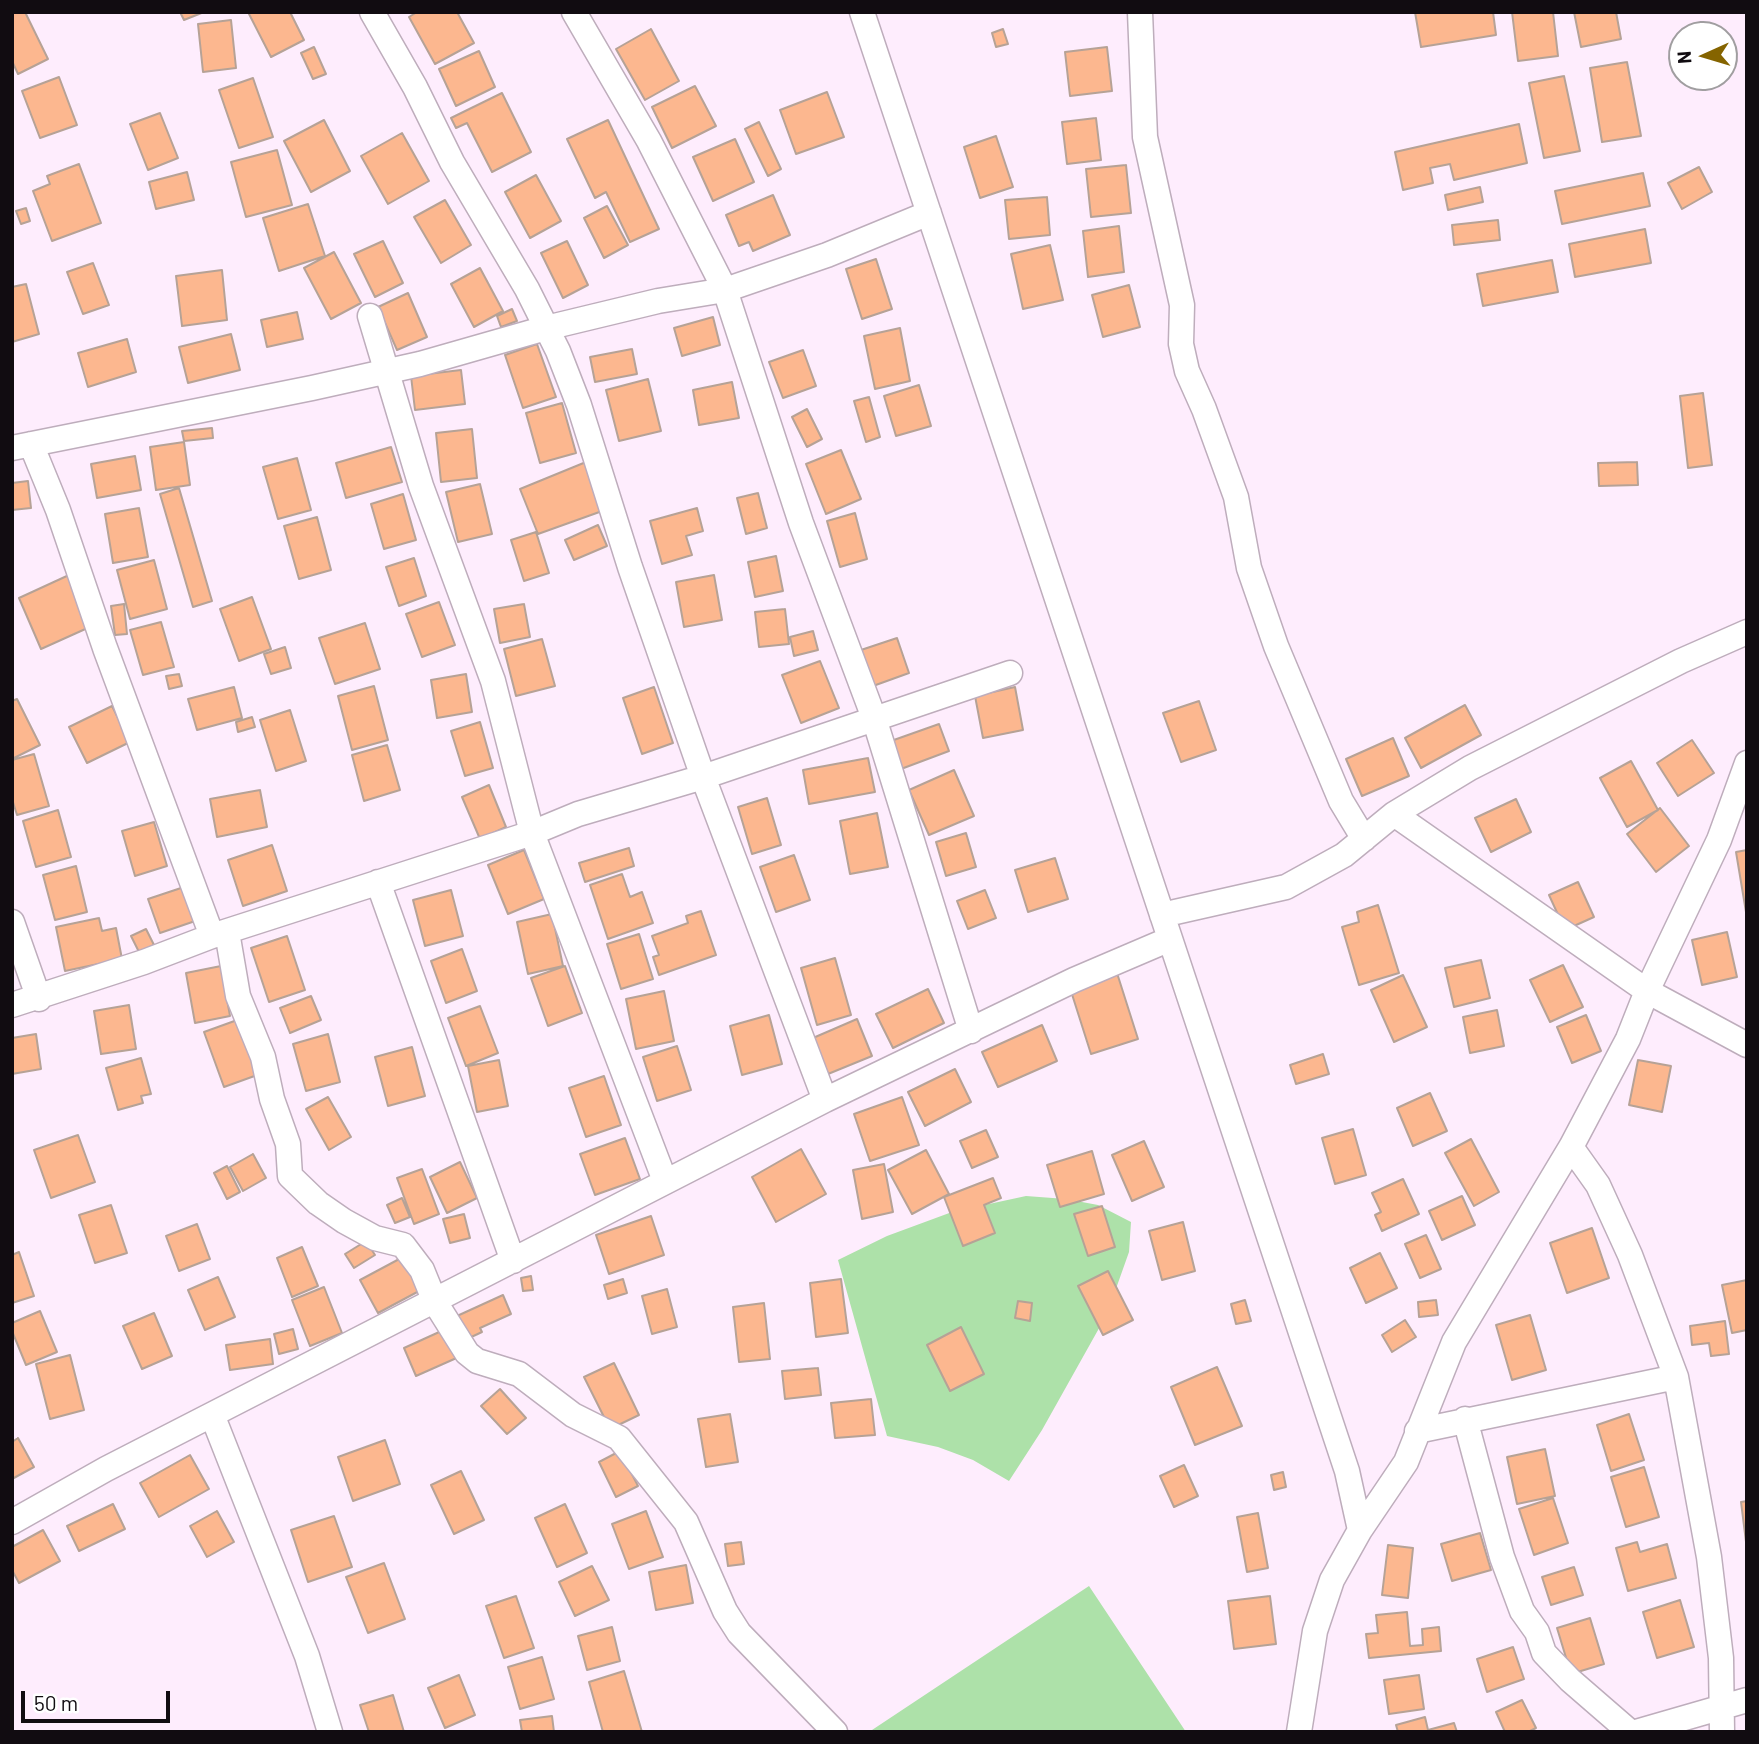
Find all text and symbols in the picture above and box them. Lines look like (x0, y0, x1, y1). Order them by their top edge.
north arrow (1668, 21, 1738, 91)
text: N (1672, 50, 1695, 64)
scale bar (24, 1678, 173, 1722)
text: 50 m (34, 1690, 78, 1715)

